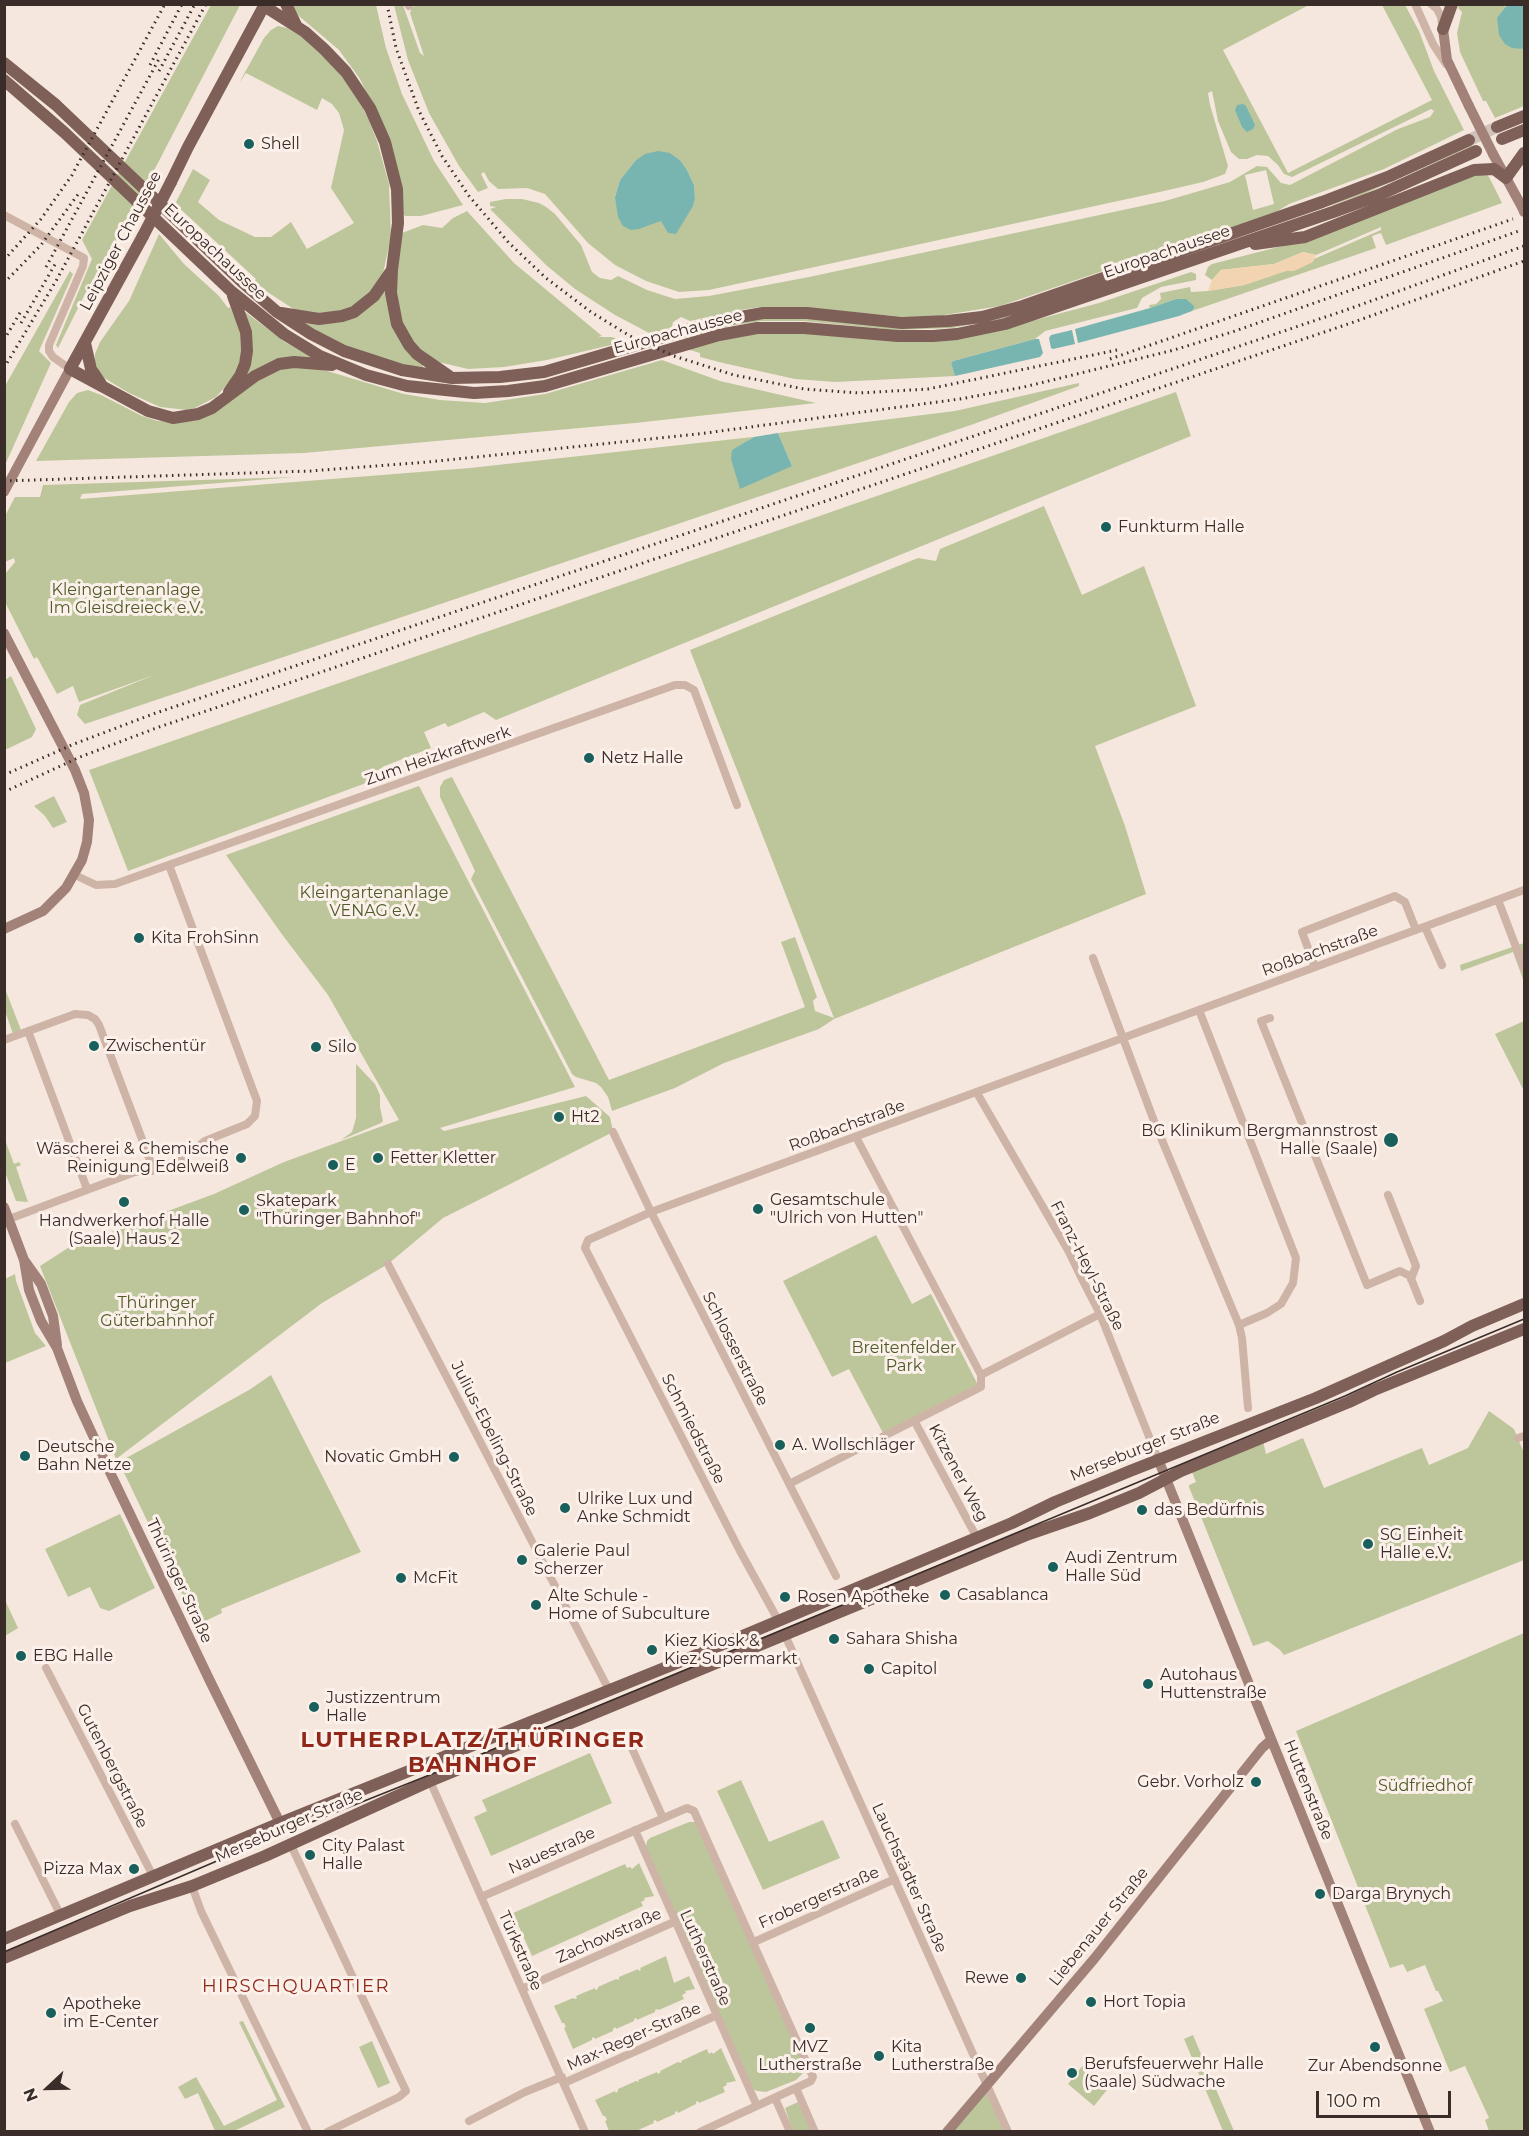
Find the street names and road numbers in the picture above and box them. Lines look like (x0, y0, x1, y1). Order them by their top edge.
street label: Leipziger Chaussee (76, 168, 166, 314)
street label: Europachaussee (160, 200, 270, 304)
street label: Europachaussee (1101, 221, 1233, 283)
street label: Europachaussee (611, 306, 745, 358)
street label: Zum Heizkraftwerk (362, 722, 514, 790)
street label: Roßbachstraße (1259, 921, 1381, 981)
street label: Roßbachstraße (786, 1096, 908, 1156)
street label: Franz-Heyl-Straße (1046, 1198, 1128, 1334)
street label: Schlosserstraße (698, 1289, 772, 1409)
street label: Julius-Ebeling-Straße (447, 1358, 541, 1520)
street label: Schmiedstraße (657, 1371, 729, 1487)
street label: Merseburger Straße (1067, 1408, 1223, 1486)
street label: Kitzener Weg (924, 1421, 992, 1525)
street label: Thüringer Straße (142, 1516, 216, 1646)
street label: Gutenbergstraße (72, 1700, 152, 1832)
street label: Huttenstraße (1279, 1737, 1337, 1843)
street label: Merseburger Straße (212, 1785, 366, 1867)
street label: Lauchstädter Straße (867, 1800, 951, 1956)
street label: Nauestraße (506, 1823, 598, 1879)
street label: Frobergerstraße (756, 1863, 882, 1933)
street label: Liebenauer Straße (1045, 1864, 1153, 1990)
street label: Zachowstraße (553, 1904, 665, 1968)
street label: Lutherstraße (675, 1907, 735, 2009)
street label: Türkstraße (494, 1908, 546, 1994)
street label: Max-Reger-Straße (564, 1999, 704, 2075)

